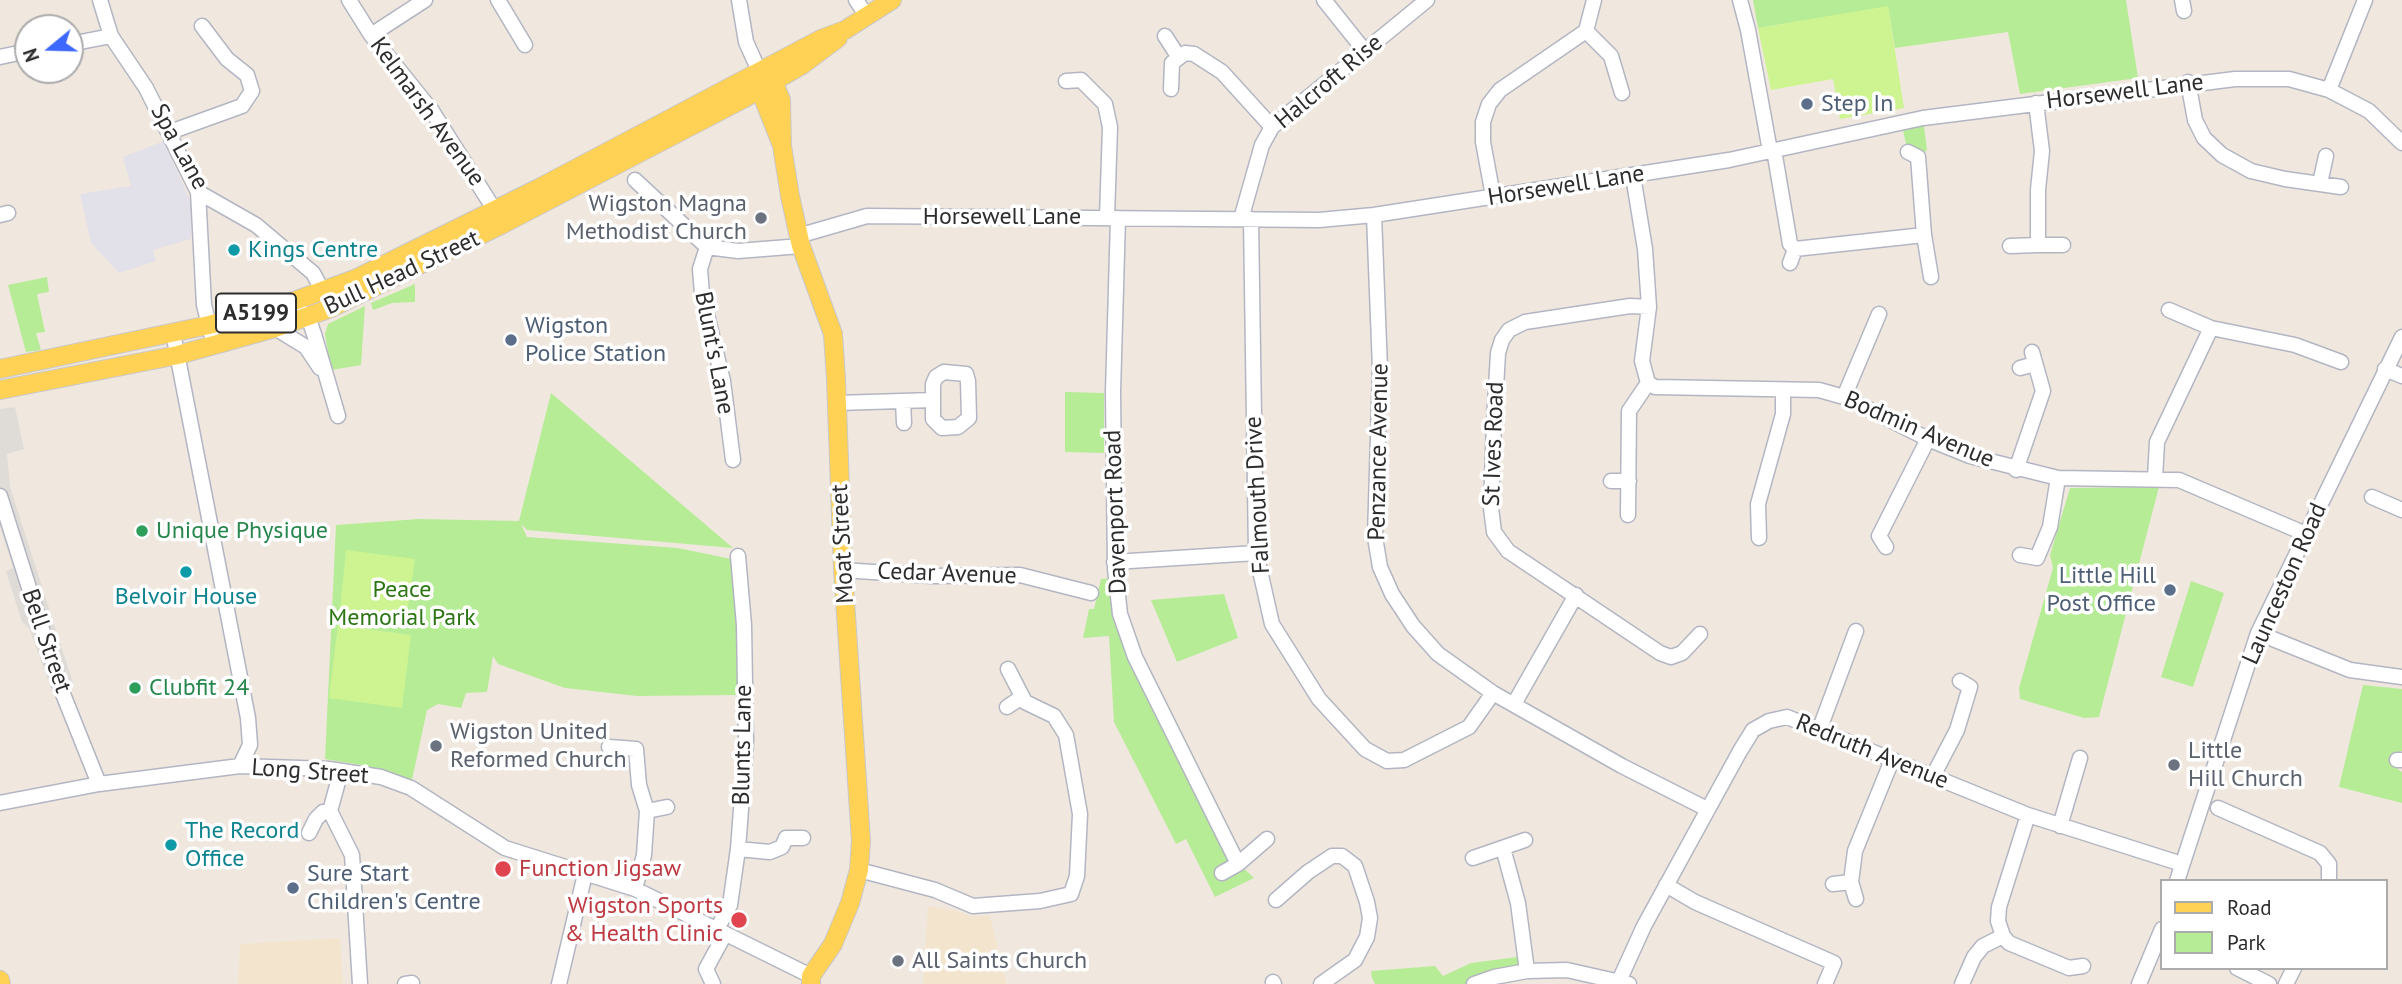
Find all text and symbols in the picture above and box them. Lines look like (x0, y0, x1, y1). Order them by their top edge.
north arrow (14, 14, 84, 84)
street label: Halcroft Rise (1269, 29, 1389, 135)
street label: Kelmarsh Avenue (363, 32, 491, 192)
text: N (18, 45, 44, 65)
street label: Horsewell Lane (2045, 68, 2205, 116)
place label: Step In (1821, 90, 1893, 118)
marker: Step In (1799, 96, 1815, 112)
street label: Spa Lane (144, 99, 214, 195)
street label: Horsewell Lane (1486, 159, 1646, 213)
place label: Wigston Magna Methodist Church (566, 190, 747, 246)
street label: Horsewell Lane (923, 203, 1081, 231)
marker: Wigston Magna Methodist Church (753, 210, 769, 226)
street label: Bull Head Street (320, 224, 484, 322)
place label: Kings Centre (248, 236, 378, 264)
marker: Kings Centre (226, 242, 242, 258)
street label: Blunt's Lane (688, 289, 740, 417)
road number: A5199 (216, 294, 296, 332)
place label: Wigston Police Station (525, 312, 666, 368)
marker: Wigston Police Station (503, 332, 519, 348)
street label: Penzance Avenue (1363, 363, 1395, 541)
street label: St Ives Road (1477, 381, 1511, 507)
street label: Bodmin Avenue (1840, 385, 1998, 475)
street label: Falmouth Drive (1239, 415, 1277, 575)
street label: Davenport Road (1099, 429, 1133, 595)
street label: Moat Street (825, 484, 861, 604)
street label: Launceston Road (2237, 499, 2333, 669)
place label: Unique Physique (156, 517, 328, 545)
marker: Unique Physique (134, 523, 150, 539)
street label: Cedar Avenue (877, 557, 1017, 591)
place label: Little Hill Post Office (2046, 562, 2156, 618)
marker: Belvoir House (178, 564, 194, 580)
park label: Peace Memorial Park (328, 576, 476, 632)
marker: Little Hill Post Office (2162, 582, 2178, 598)
place label: Belvoir House (115, 583, 257, 611)
street label: Bell Street (15, 585, 77, 697)
place label: Clubfit 24 (149, 674, 249, 702)
marker: Clubfit 24 (127, 680, 143, 696)
street label: Blunts Lane (728, 684, 758, 806)
street label: Redruth Avenue (1792, 708, 1952, 796)
place label: Wigston United Reformed Church (450, 718, 627, 774)
place label: Little Hill Church (2188, 737, 2303, 793)
marker: Wigston United Reformed Church (428, 738, 444, 754)
street label: Long Street (250, 754, 370, 790)
marker: Little Hill Church (2166, 757, 2182, 773)
place label: The Record Office (185, 817, 299, 873)
marker: The Record Office (163, 837, 179, 853)
place label: Function Jigsaw (519, 855, 681, 883)
marker: Function Jigsaw (493, 859, 513, 879)
place label: Sure Start Children's Centre (307, 860, 481, 916)
legend (2160, 879, 2388, 970)
marker: Sure Start Children's Centre (285, 880, 301, 896)
place label: Wigston Sports & Health Clinic (565, 892, 723, 948)
text: Road (2227, 894, 2271, 921)
marker: Wigston Sports & Health Clinic (729, 910, 749, 930)
text: Park (2227, 929, 2266, 956)
place label: All Saints Church (912, 947, 1087, 975)
marker: All Saints Church (890, 953, 906, 969)

